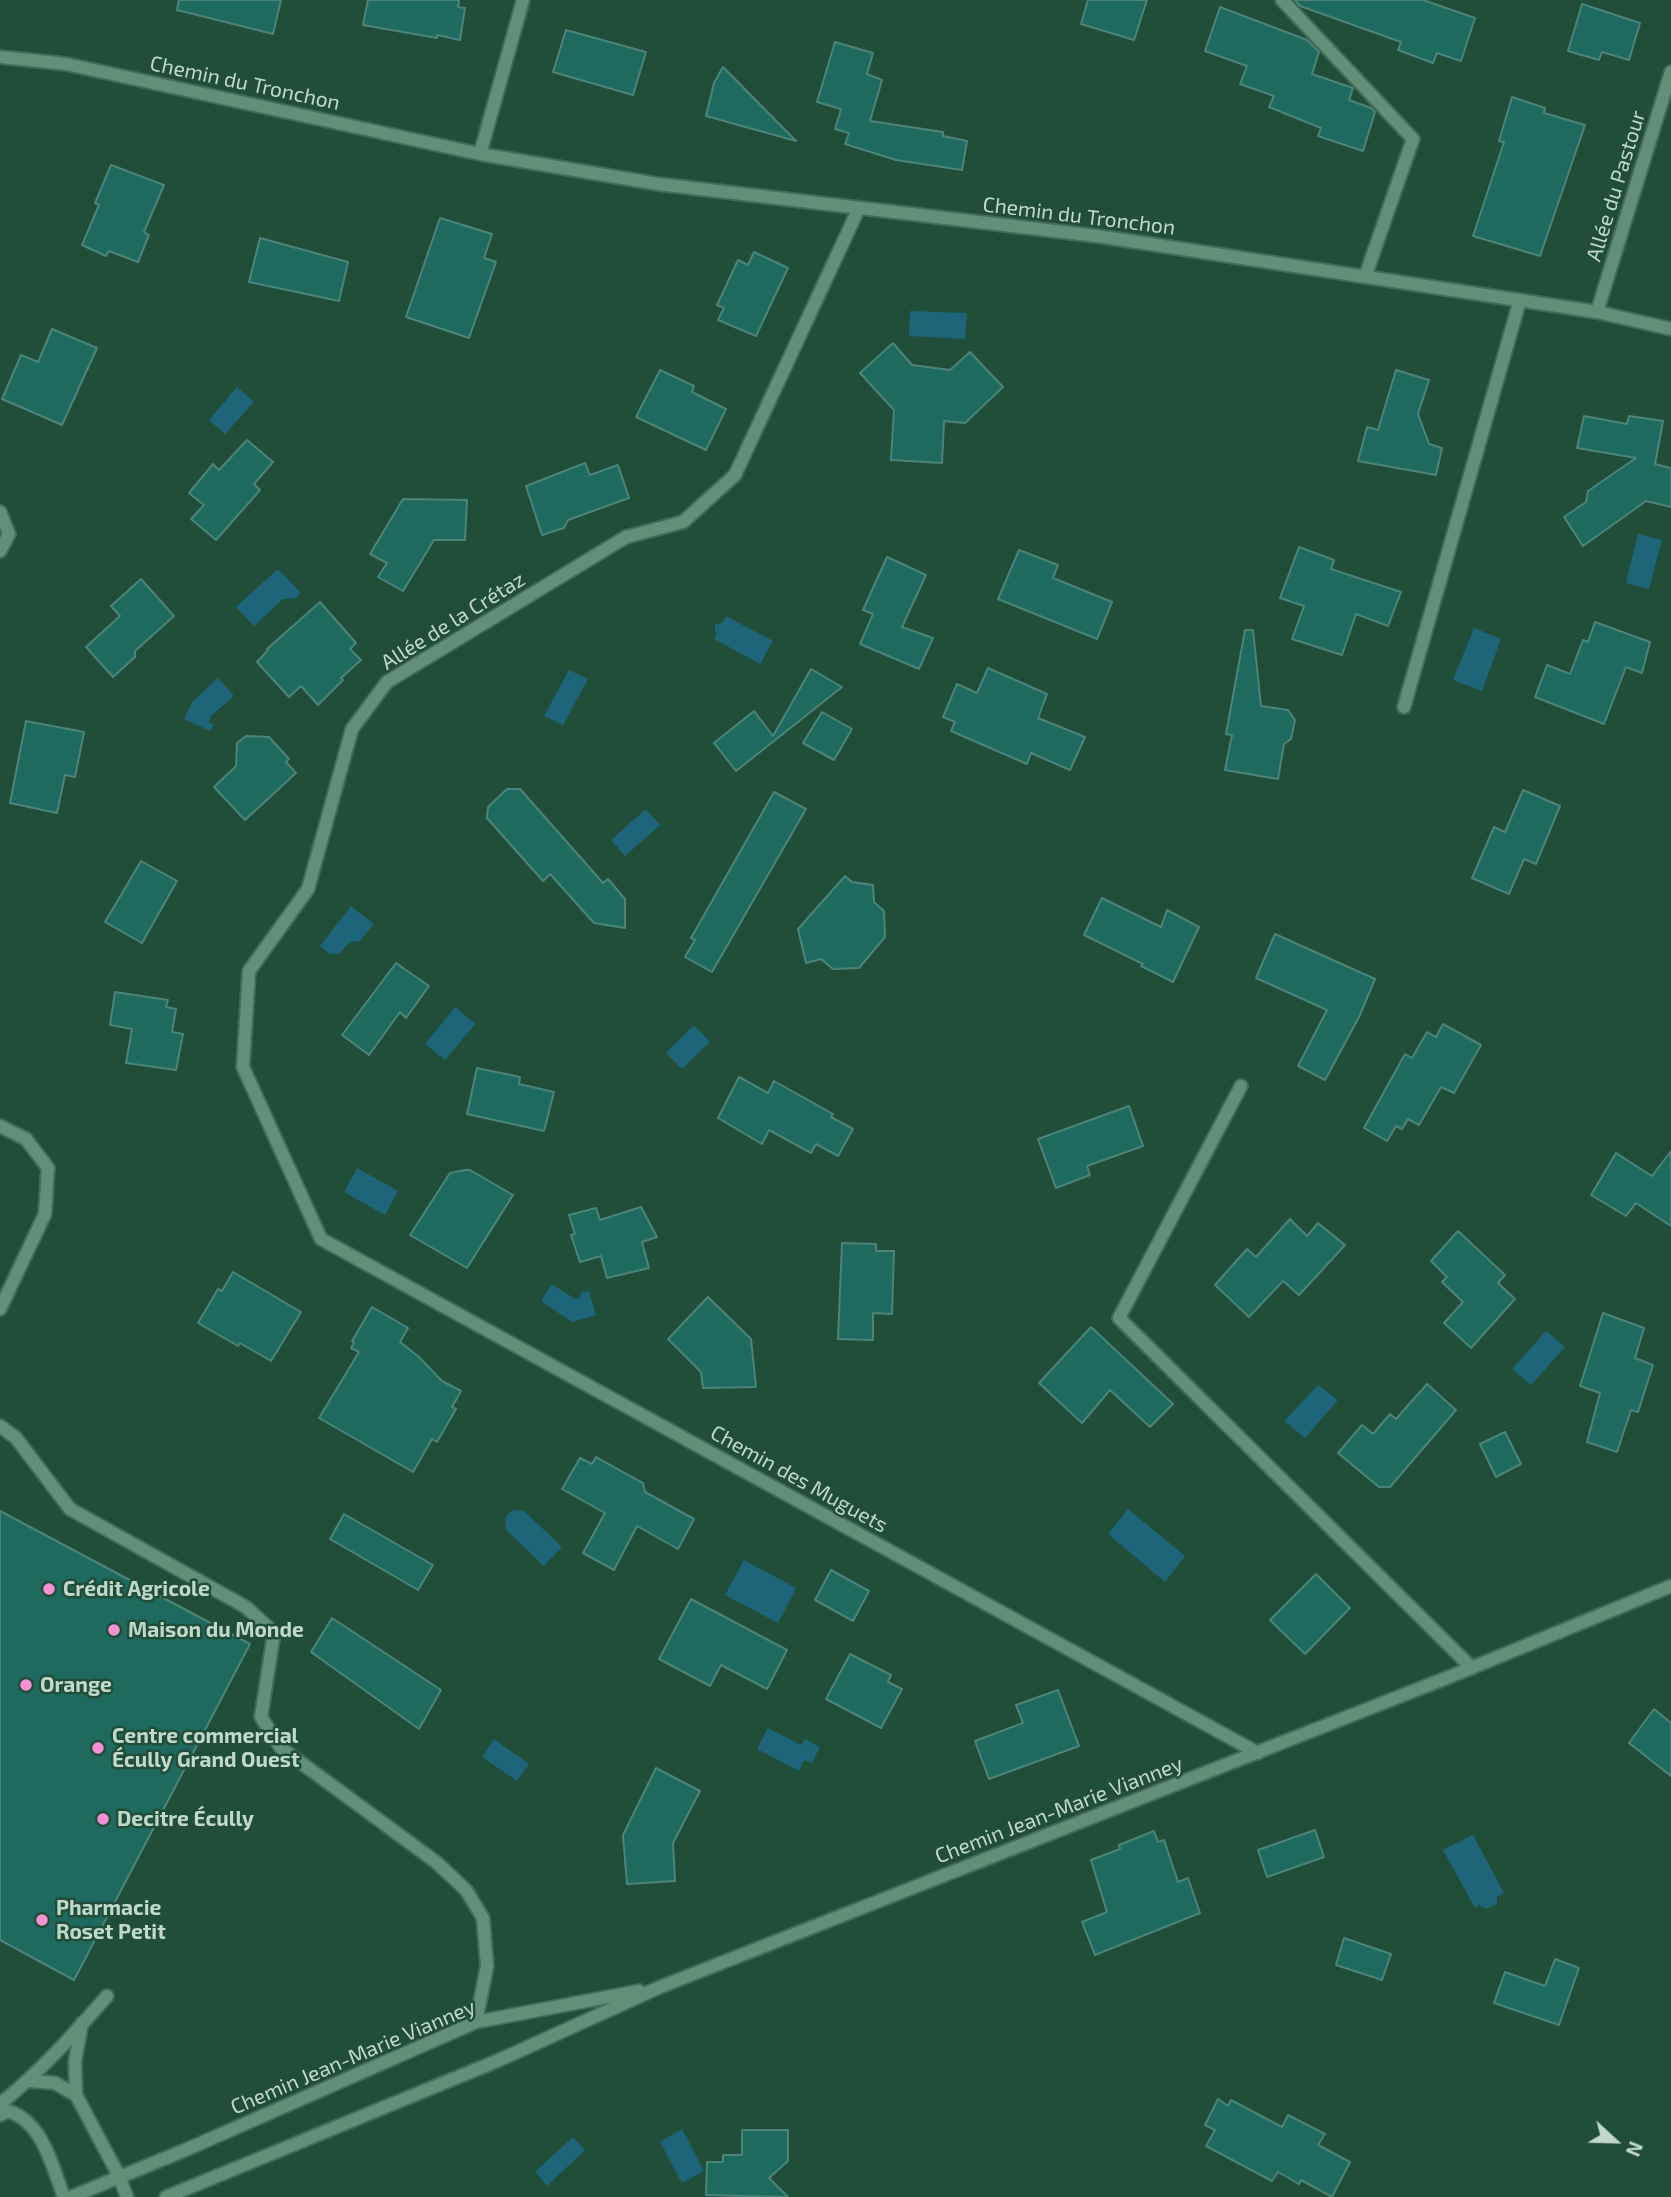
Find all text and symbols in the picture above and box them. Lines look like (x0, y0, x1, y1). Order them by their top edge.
street label: Chemin du Tronchon (148, 51, 342, 115)
street label: Allée du Pastour (1581, 108, 1651, 264)
street label: Chemin du Tronchon (981, 192, 1177, 240)
street label: Allée de la Crétaz (376, 567, 530, 675)
street label: Chemin des Muguets (706, 1420, 892, 1538)
place label: Crédit Agricole (63, 1576, 210, 1602)
marker: Crédit Agricole (41, 1581, 57, 1597)
place label: Maison du Monde (128, 1617, 304, 1643)
marker: Maison du Monde (106, 1622, 122, 1638)
place label: Orange (40, 1672, 112, 1698)
marker: Orange (18, 1677, 34, 1693)
place label: Centre commercial Écully Grand Ouest (112, 1723, 300, 1773)
marker: Centre commercial Écully Grand Ouest (90, 1740, 106, 1756)
street label: Chemin Jean-Marie Vianney (932, 1751, 1186, 1869)
place label: Decitre Écully (117, 1806, 254, 1832)
marker: Decitre Écully (95, 1811, 111, 1827)
place label: Pharmacie Roset Petit (56, 1895, 166, 1945)
marker: Pharmacie Roset Petit (34, 1912, 50, 1928)
street label: Chemin Jean-Marie Vianney (227, 1994, 479, 2120)
north arrow (1580, 2106, 1650, 2176)
text: N (1622, 2138, 1648, 2160)

